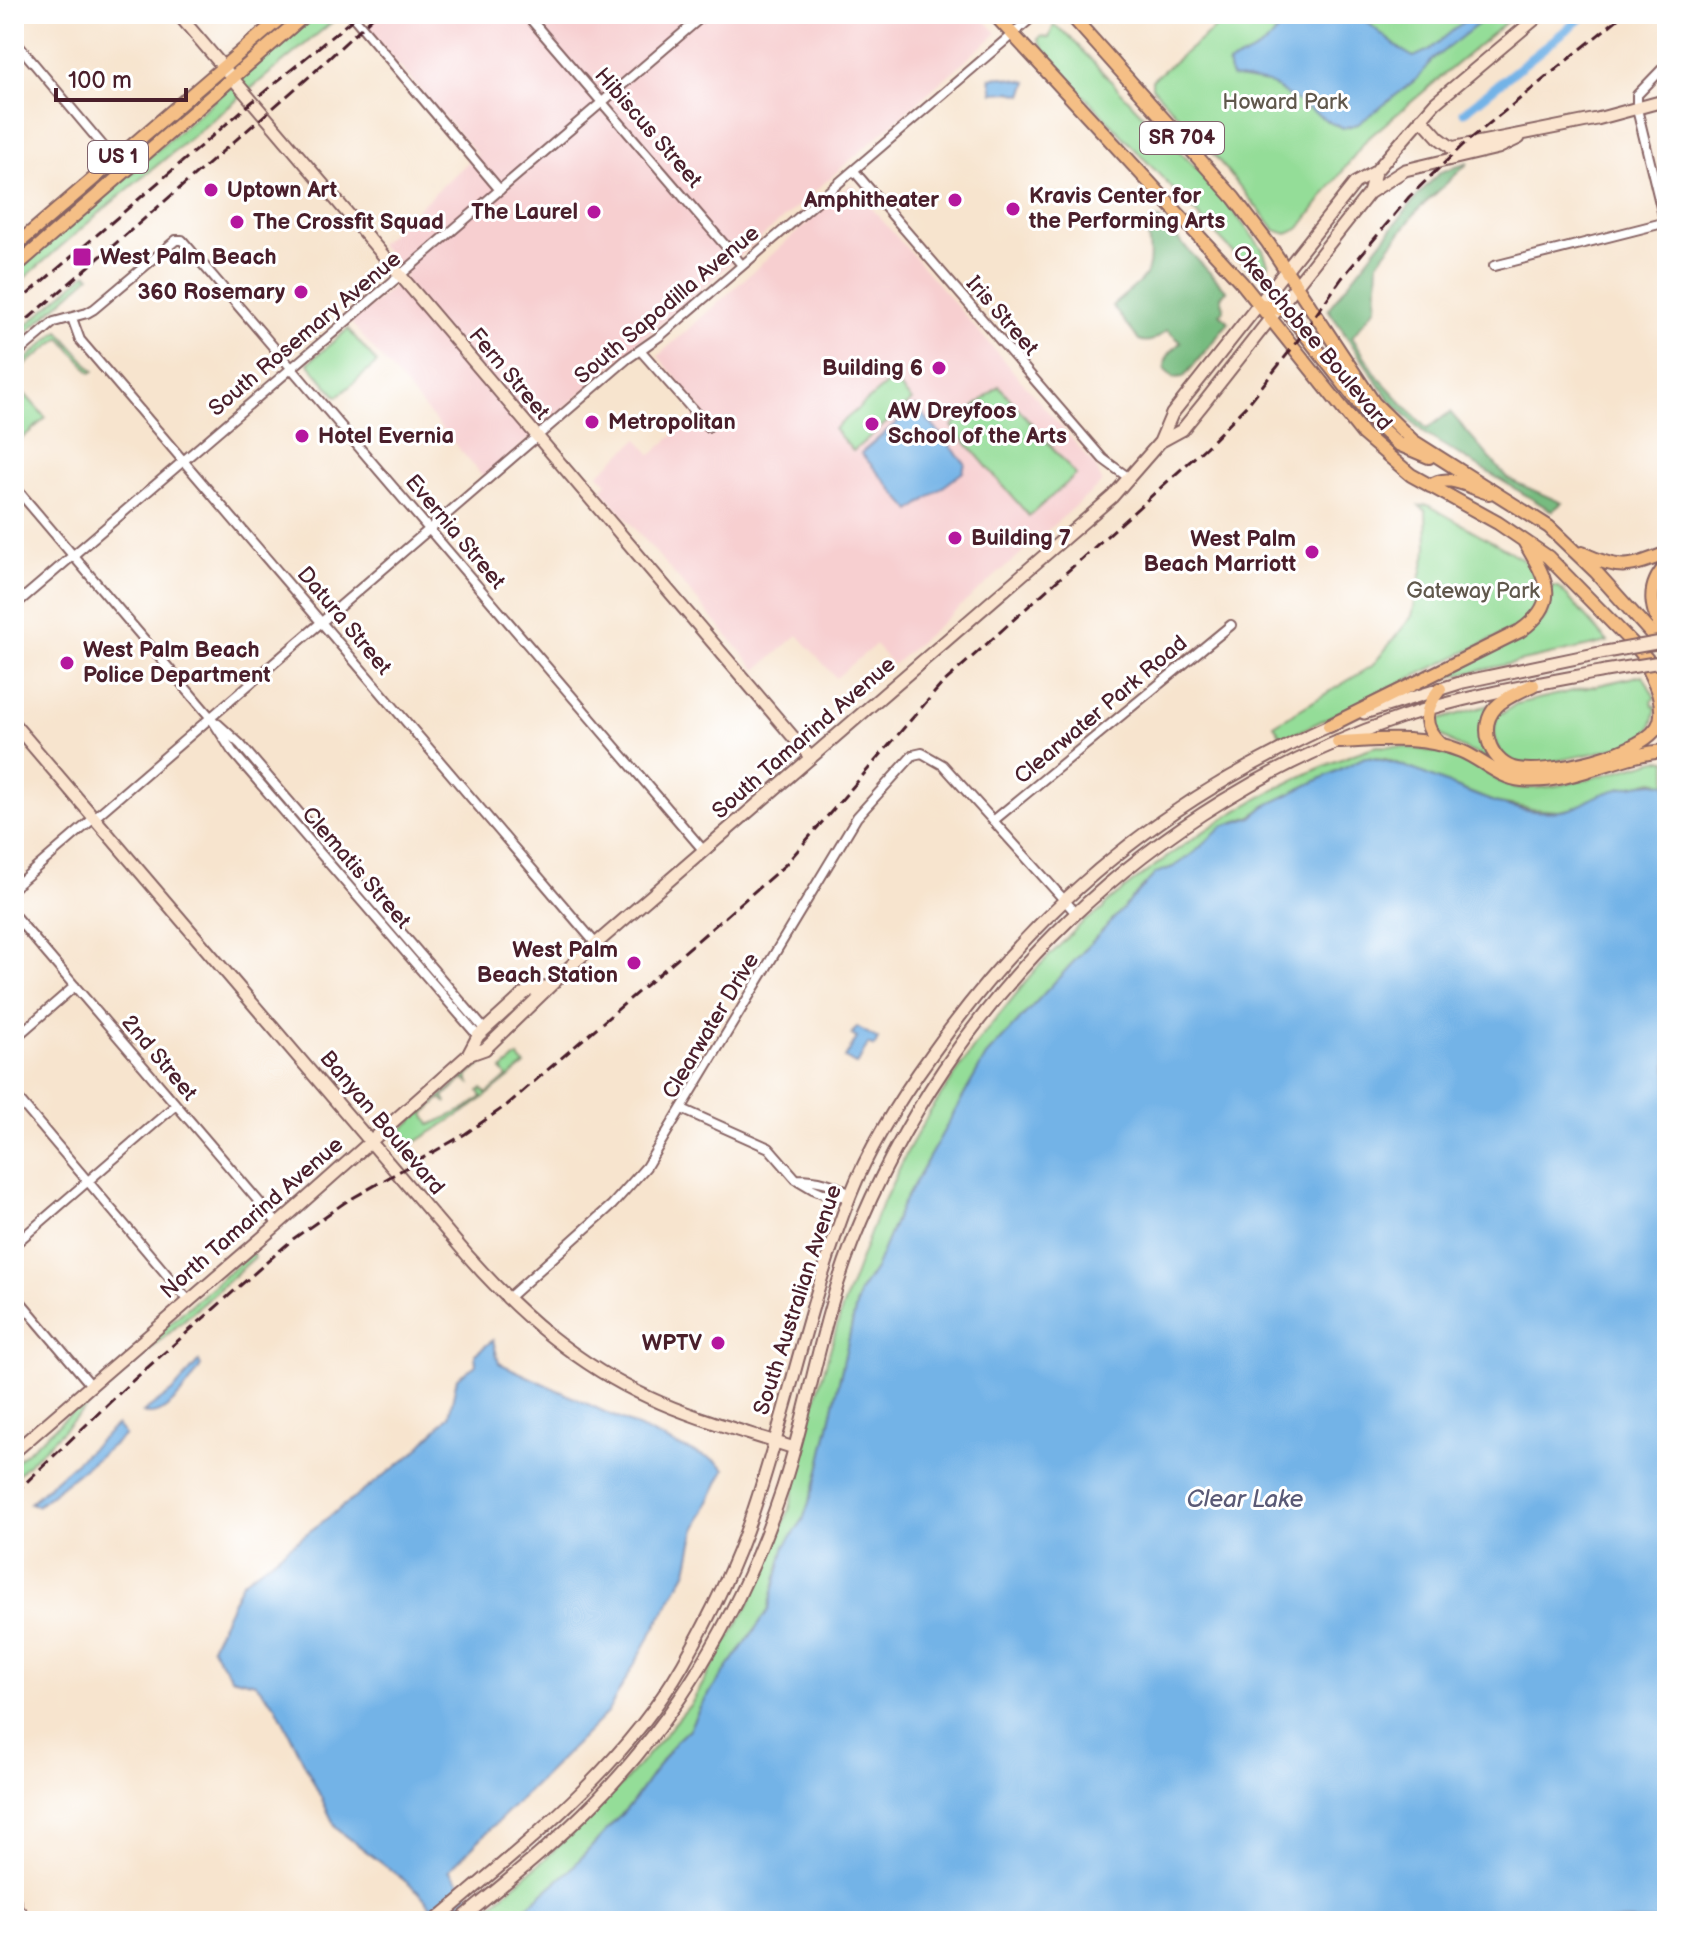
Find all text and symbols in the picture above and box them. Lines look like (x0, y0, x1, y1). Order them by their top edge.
scale bar (56, 52, 186, 102)
street label: Hibiscus Street (588, 62, 708, 194)
text: 100 m (68, 66, 132, 95)
park label: Howard Park (1222, 89, 1348, 116)
road number: SR 704 (1140, 122, 1224, 154)
road number: US 1 (88, 141, 148, 173)
place label: Uptown Art (227, 177, 338, 204)
marker: Uptown Art (202, 181, 220, 199)
place label: Kravis Center for the Performing Arts (1028, 183, 1225, 235)
place label: Amphitheater (803, 187, 939, 214)
marker: Amphitheater (946, 191, 964, 209)
place label: The Laurel (471, 199, 578, 226)
marker: Kravis Center for the Performing Arts (1004, 200, 1022, 218)
marker: The Laurel (585, 203, 603, 221)
place label: The Crossfit Squad (253, 209, 444, 236)
marker: The Crossfit Squad (228, 213, 246, 231)
street label: South Sapodilla Avenue (569, 220, 765, 390)
street label: Okeechobee Boulevard (1226, 240, 1398, 436)
place label: West Palm Beach (100, 244, 276, 271)
marker: West Palm Beach (71, 246, 93, 268)
street label: South Rosemary Avenue (203, 246, 407, 422)
street label: Iris Street (960, 271, 1044, 362)
place label: 360 Rosemary (137, 279, 285, 306)
marker: 360 Rosemary (292, 283, 310, 301)
street label: Fern Street (463, 323, 555, 426)
place label: Building 6 (822, 355, 923, 382)
marker: Building 6 (930, 359, 948, 377)
place label: AW Dreyfoos School of the Arts (887, 398, 1067, 450)
place label: Metropolitan (608, 409, 736, 436)
marker: Metropolitan (583, 413, 601, 431)
marker: AW Dreyfoos School of the Arts (863, 415, 881, 433)
place label: Hotel Evernia (318, 423, 454, 450)
marker: Hotel Evernia (293, 427, 311, 445)
street label: Evernia Street (399, 469, 511, 595)
place label: Building 7 (971, 525, 1071, 552)
place label: West Palm Beach Marriott (1143, 526, 1297, 578)
marker: Building 7 (946, 529, 964, 547)
marker: West Palm Beach Marriott (1303, 543, 1321, 561)
street label: Datura Street (291, 561, 397, 681)
park label: Gateway Park (1406, 578, 1540, 605)
street label: Clearwater Park Road (1009, 630, 1193, 790)
place label: West Palm Beach Police Department (83, 637, 271, 689)
street label: South Tamarind Avenue (707, 651, 901, 825)
marker: West Palm Beach Police Department (58, 654, 76, 672)
street label: Clematis Street (296, 801, 416, 935)
place label: West Palm Beach Station (477, 937, 618, 989)
street label: Clearwater Drive (657, 948, 765, 1104)
marker: West Palm Beach Station (625, 954, 643, 972)
street label: 2nd Street (115, 1010, 203, 1107)
street label: Banyan Boulevard (314, 1045, 450, 1201)
street label: North Tamarind Avenue (155, 1131, 349, 1305)
street label: South Australian Avenue (748, 1181, 848, 1419)
place label: WPTV (642, 1330, 702, 1357)
marker: WPTV (709, 1334, 727, 1352)
water label: Clear Lake (1187, 1485, 1303, 1514)

